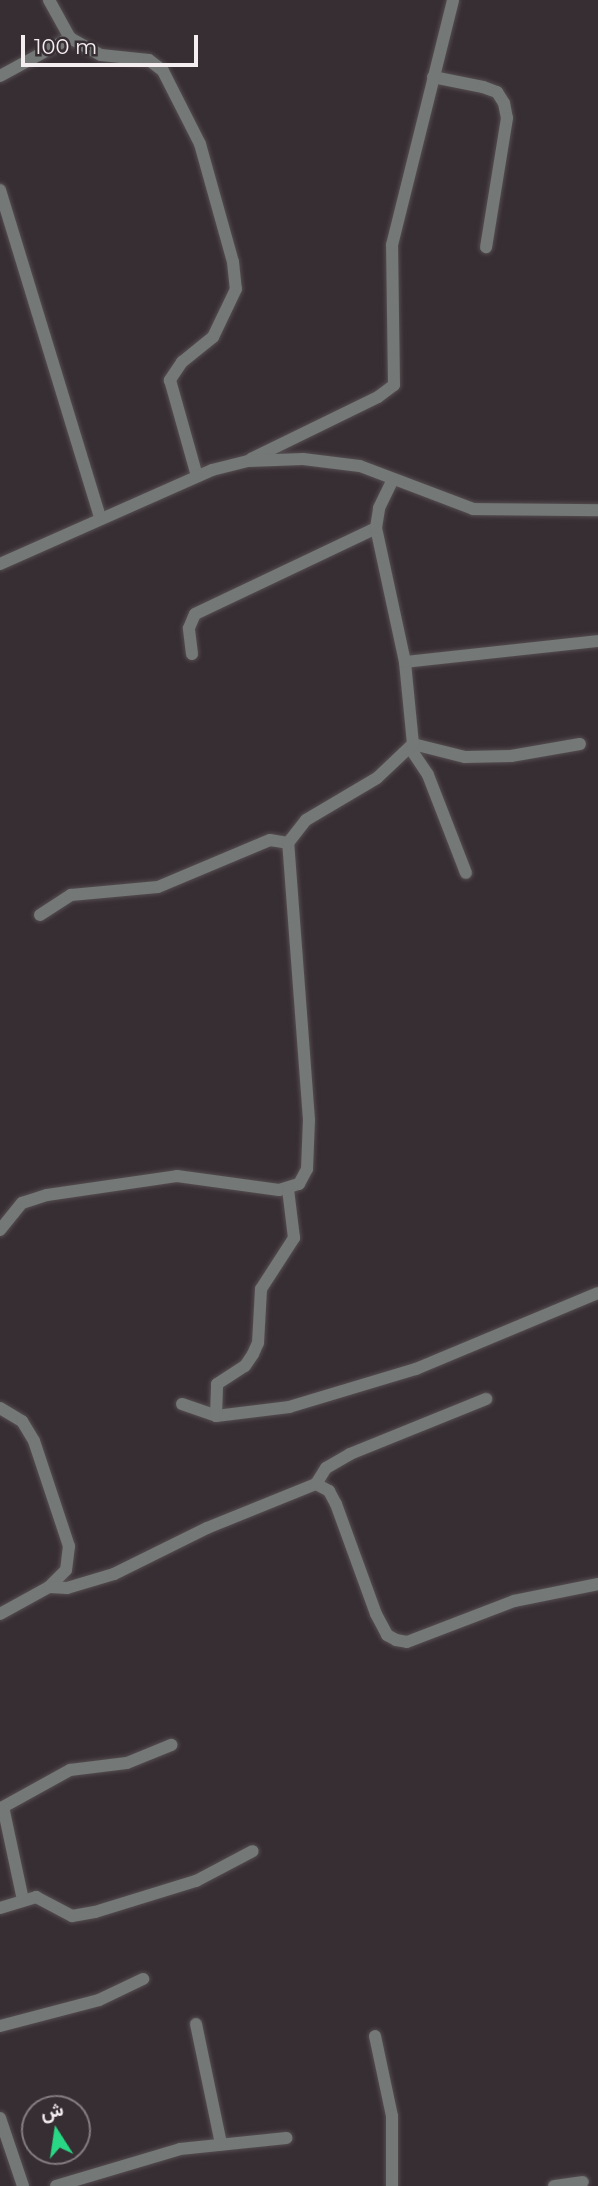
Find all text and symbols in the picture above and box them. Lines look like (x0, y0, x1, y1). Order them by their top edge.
scale bar (24, 21, 201, 65)
text: 100 m (34, 34, 97, 59)
north arrow (21, 2095, 91, 2165)
text: ش (38, 2097, 66, 2125)

